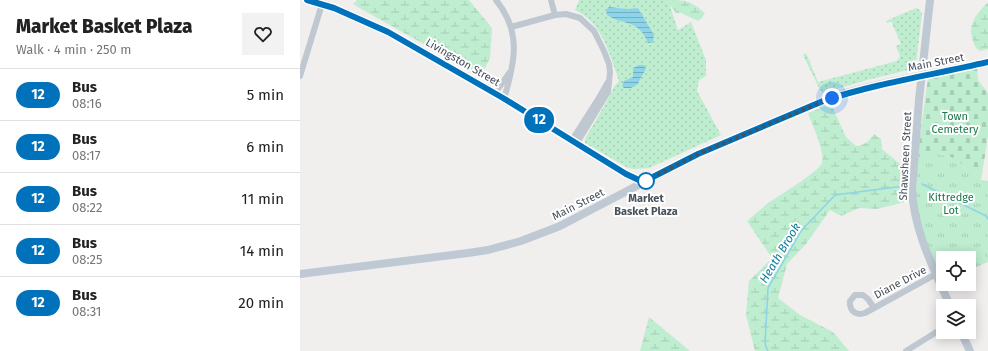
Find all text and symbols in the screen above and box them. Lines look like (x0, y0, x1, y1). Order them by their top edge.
button: heart (242, 13, 284, 55)
text: Market Basket Plaza (16, 15, 192, 38)
street label: Livingston Street (423, 36, 502, 89)
text: Walk · 4 min · 250 m (16, 42, 131, 57)
street label: Main Street (907, 51, 965, 74)
text: Bus (72, 78, 97, 96)
text: 12 (31, 86, 45, 103)
text: 5 min (247, 86, 284, 104)
your location (822, 88, 842, 108)
text: 08:16 (72, 96, 102, 111)
line badge: 12 (521, 107, 557, 133)
park label: Town Cemetery (932, 110, 979, 136)
text: 12 (532, 111, 546, 128)
street label: Shawsheen Street (897, 111, 914, 201)
text: Bus (72, 130, 97, 148)
text: 12 (31, 138, 45, 155)
text: 6 min (246, 138, 284, 156)
text: 08:17 (72, 148, 100, 163)
marker: Market Basket Plaza (637, 172, 655, 190)
text: Bus (72, 182, 97, 200)
street label: Main Street (550, 186, 607, 223)
text: 12 (31, 190, 45, 207)
text: 11 min (241, 190, 284, 208)
park label: Kittredge Lot (928, 191, 974, 217)
place label: Market Basket Plaza (614, 192, 678, 218)
text: 08:22 (72, 200, 102, 215)
water label: Heath Brook (757, 220, 804, 285)
text: Bus (72, 234, 97, 252)
text: 12 (31, 242, 45, 259)
text: 14 min (240, 242, 284, 260)
map controls (936, 251, 976, 339)
button: locate (936, 251, 976, 291)
text: 08:25 (72, 252, 103, 267)
street label: Diane Drive (872, 263, 929, 302)
text: Bus (72, 286, 97, 304)
text: 12 (31, 294, 45, 311)
text: 20 min (238, 294, 284, 312)
button: layers (936, 299, 976, 339)
text: 08:31 (72, 304, 101, 319)

